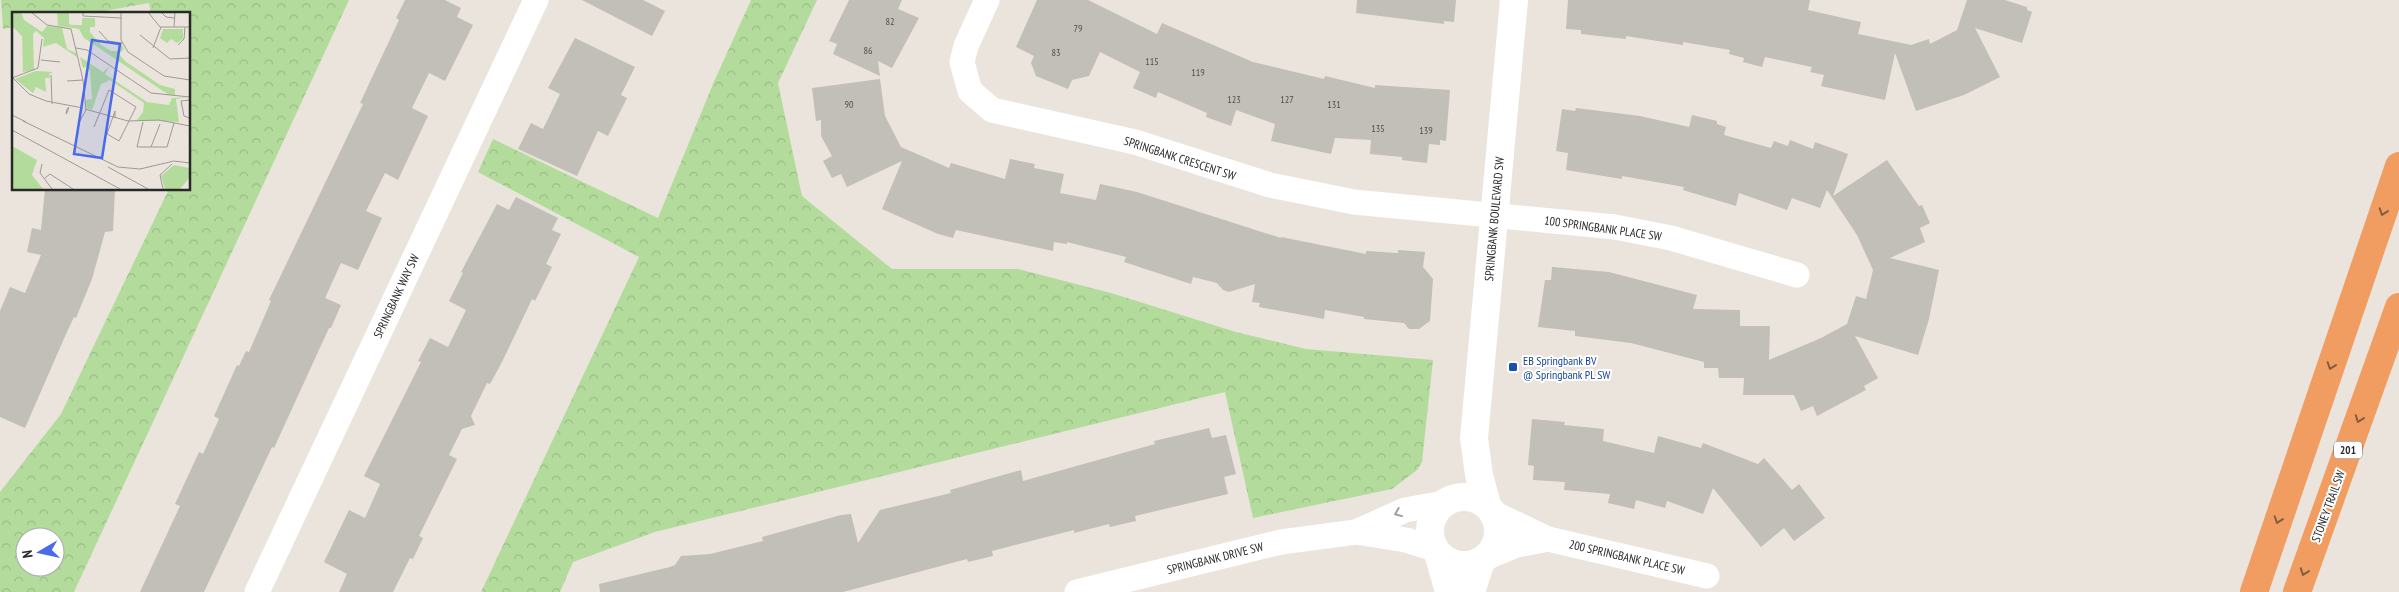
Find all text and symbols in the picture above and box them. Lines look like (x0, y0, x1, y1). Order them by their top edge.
inset map (12, 12, 190, 190)
house number: 82 (886, 15, 895, 28)
house number: 79 (1074, 22, 1083, 35)
house number: 86 (864, 44, 873, 57)
house number: 83 (1052, 46, 1061, 59)
house number: 115 (1145, 55, 1159, 68)
house number: 119 (1191, 66, 1205, 79)
house number: 123 (1227, 93, 1241, 106)
house number: 127 (1280, 93, 1294, 106)
house number: 90 (845, 98, 854, 111)
house number: 131 (1327, 98, 1341, 111)
house number: 135 (1371, 122, 1385, 135)
house number: 139 (1419, 124, 1433, 137)
street label: SPRINGBANK CRESCENT SW (1122, 133, 1238, 183)
street label: SPRINGBANK BOULEVARD SW (1481, 156, 1507, 282)
one-way arrow (2379, 208, 2389, 216)
street label: 100 SPRINGBANK PLACE SW (1543, 212, 1663, 244)
street label: SPRINGBANK WAY SW (370, 252, 422, 340)
place label: EB Springbank BV @ Springbank PL SW (1523, 353, 1610, 382)
marker: EB Springbank BV @ Springbank PL SW (1507, 361, 1519, 373)
one-way arrow (2327, 361, 2337, 370)
one-way arrow (2355, 414, 2365, 423)
road number: 201 (2334, 442, 2362, 458)
street label: STONEY TRAIL SW (2308, 468, 2348, 544)
one-way arrow (1395, 507, 1403, 517)
one-way arrow (2274, 515, 2284, 524)
north arrow (15, 527, 65, 577)
street label: 200 SPRINGBANK PLACE SW (1568, 536, 1686, 578)
street label: SPRINGBANK DRIVE SW (1165, 539, 1265, 577)
text: N (18, 549, 37, 559)
one-way arrow (2300, 567, 2310, 576)

